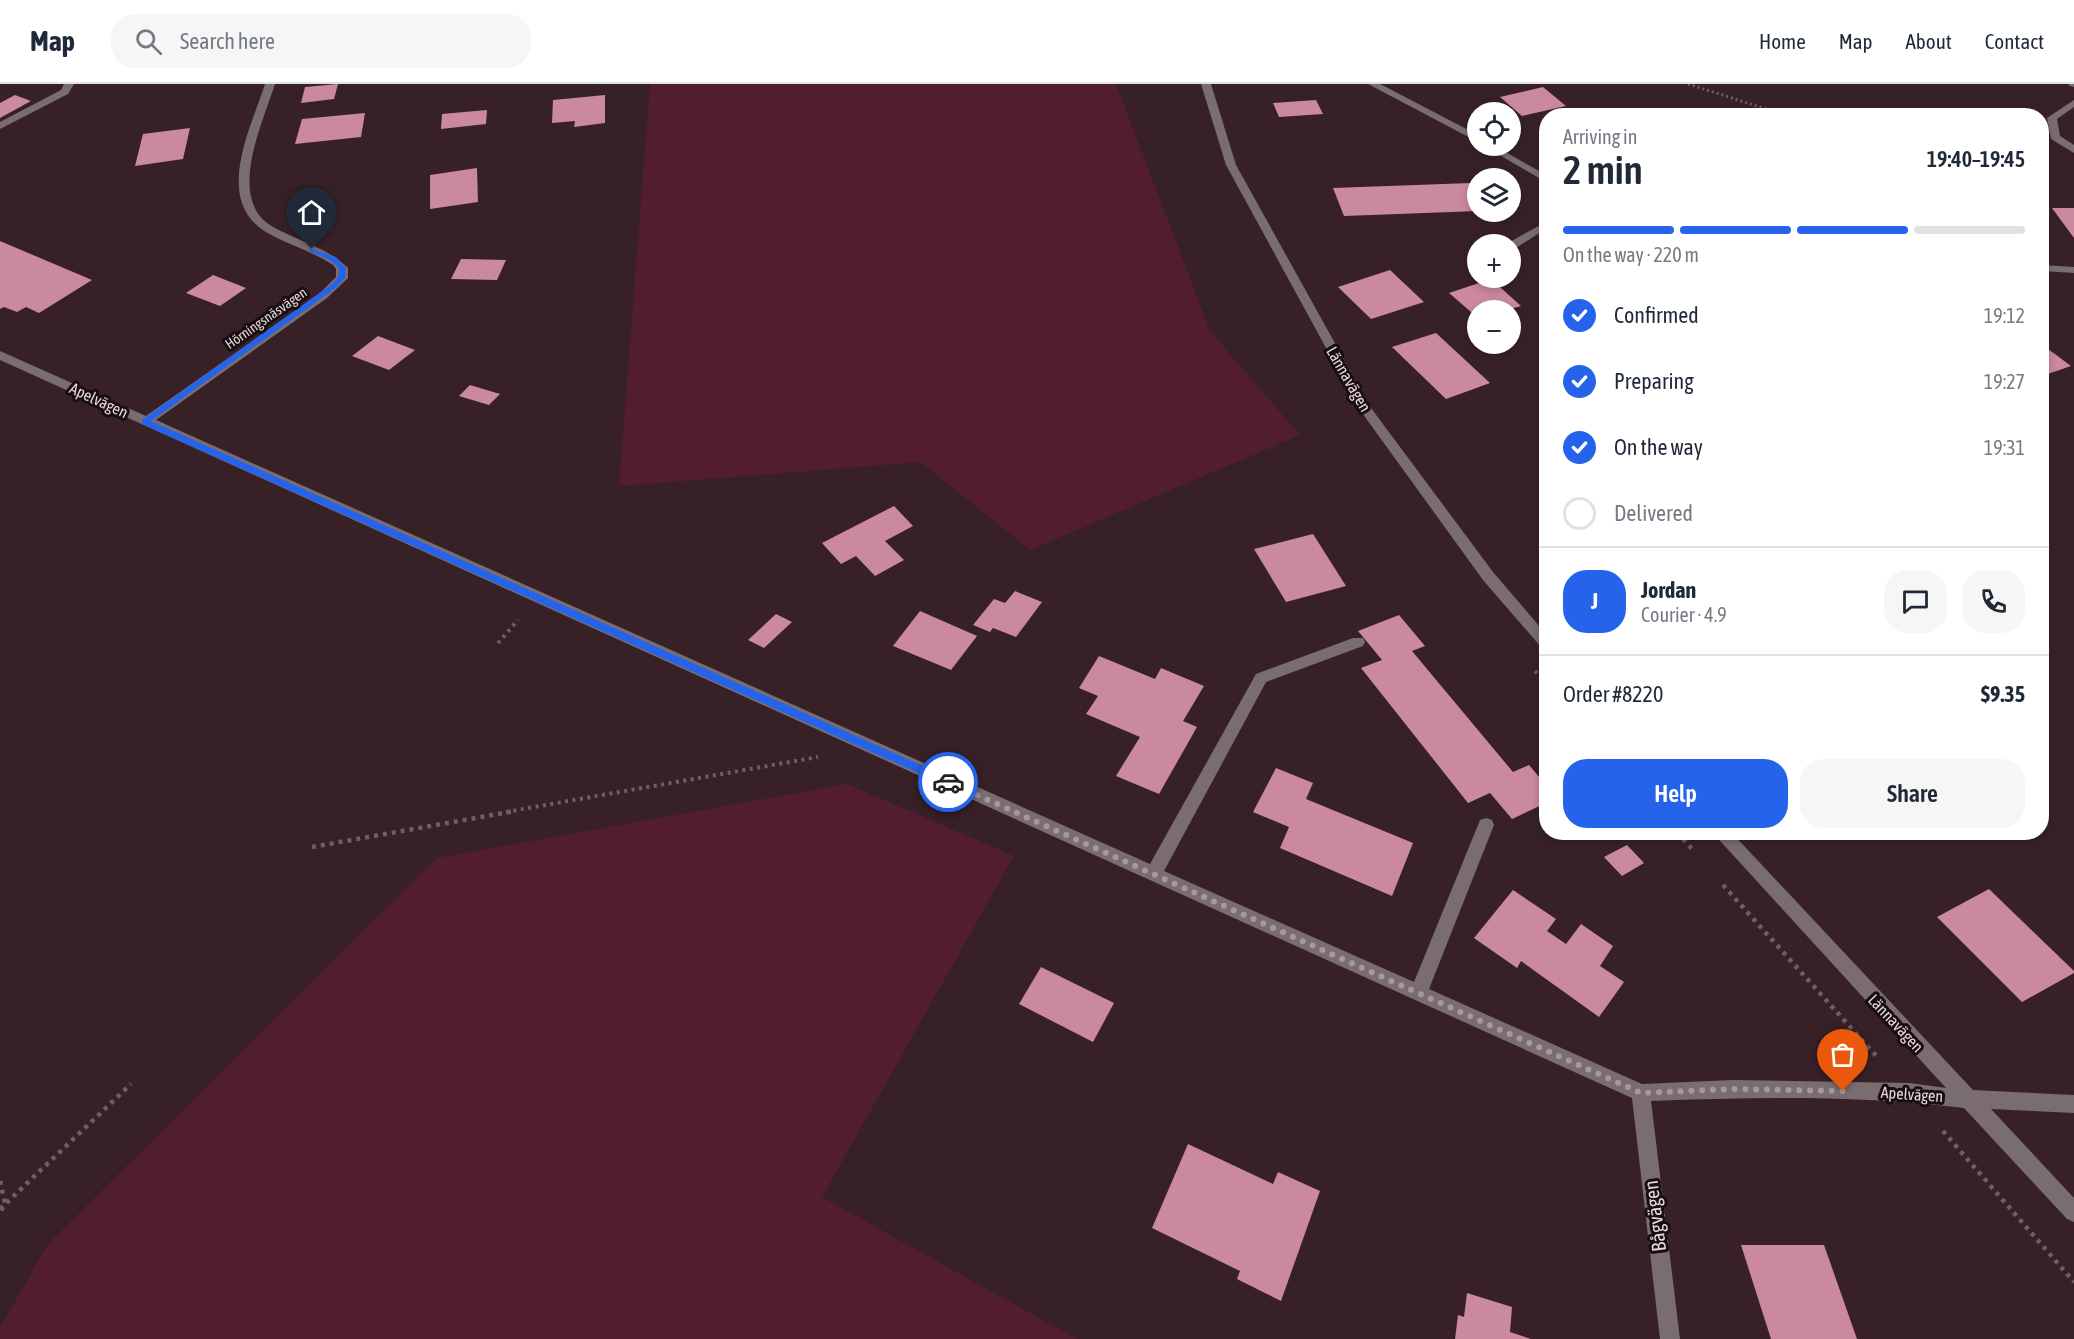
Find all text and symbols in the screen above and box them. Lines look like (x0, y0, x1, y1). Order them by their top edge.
search box (111, 14, 531, 68)
text: Map (30, 25, 75, 57)
icon: search (132, 25, 165, 58)
text: Search here (180, 28, 275, 54)
text: Home (1759, 29, 1806, 53)
text: Map (1839, 29, 1873, 53)
text: About (1906, 29, 1952, 53)
text: Contact (1985, 29, 2044, 53)
map controls (1467, 102, 1521, 354)
button: locate (1467, 102, 1521, 156)
text: Arriving in (1563, 125, 1637, 148)
text: 19:40–19:45 (1927, 146, 2025, 172)
text: 2 min (1563, 148, 1643, 192)
button: layers (1467, 168, 1521, 222)
pin (286, 187, 337, 249)
icon: home (295, 196, 328, 229)
button: + (1467, 234, 1521, 288)
text: On the way · 220 m (1563, 243, 1699, 266)
street label: Hörningsnäsvägen (222, 284, 310, 352)
icon: check (1563, 299, 1596, 332)
button: − (1467, 300, 1521, 354)
text: Confirmed (1614, 302, 1699, 328)
text: 19:12 (1984, 304, 2025, 327)
street label: Lännavägen (1322, 343, 1375, 415)
icon: check (1563, 365, 1596, 398)
text: Preparing (1614, 368, 1694, 394)
text: 19:27 (1984, 370, 2025, 393)
street label: Apelvägen (67, 379, 131, 422)
icon: check (1563, 431, 1596, 464)
text: On the way (1614, 434, 1703, 460)
text: 19:31 (1984, 436, 2025, 459)
text: Delivered (1614, 500, 1693, 526)
button: chat (1884, 570, 1947, 633)
button: phone (1962, 570, 2025, 633)
text: Jordan (1641, 577, 1696, 603)
text: J (1591, 588, 1598, 614)
text: Courier · 4.9 (1641, 603, 1727, 626)
text: Order #8220 (1563, 681, 1663, 707)
text: $9.35 (1981, 681, 2025, 707)
courier (918, 752, 978, 812)
button: Help (1563, 759, 1788, 828)
button: Share (1800, 759, 2025, 828)
icon: car (932, 766, 965, 799)
street label: Lännavägen (1864, 991, 1927, 1056)
pin (1817, 1029, 1868, 1091)
icon: bag (1826, 1038, 1859, 1071)
street label: Apelvägen (1880, 1083, 1944, 1106)
street label: Bågvägen (1639, 1179, 1670, 1253)

